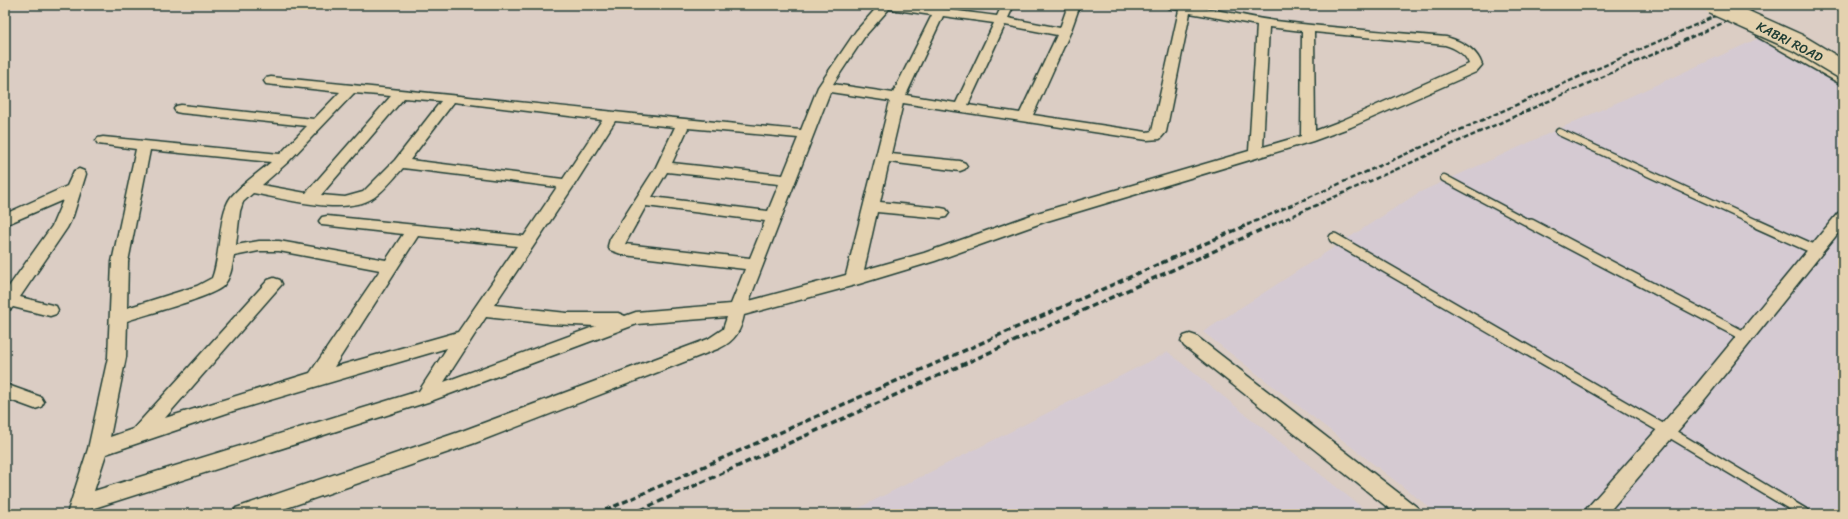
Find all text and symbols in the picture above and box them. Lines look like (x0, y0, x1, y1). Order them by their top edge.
street label: KABRI ROAD (1752, 15, 1827, 68)

